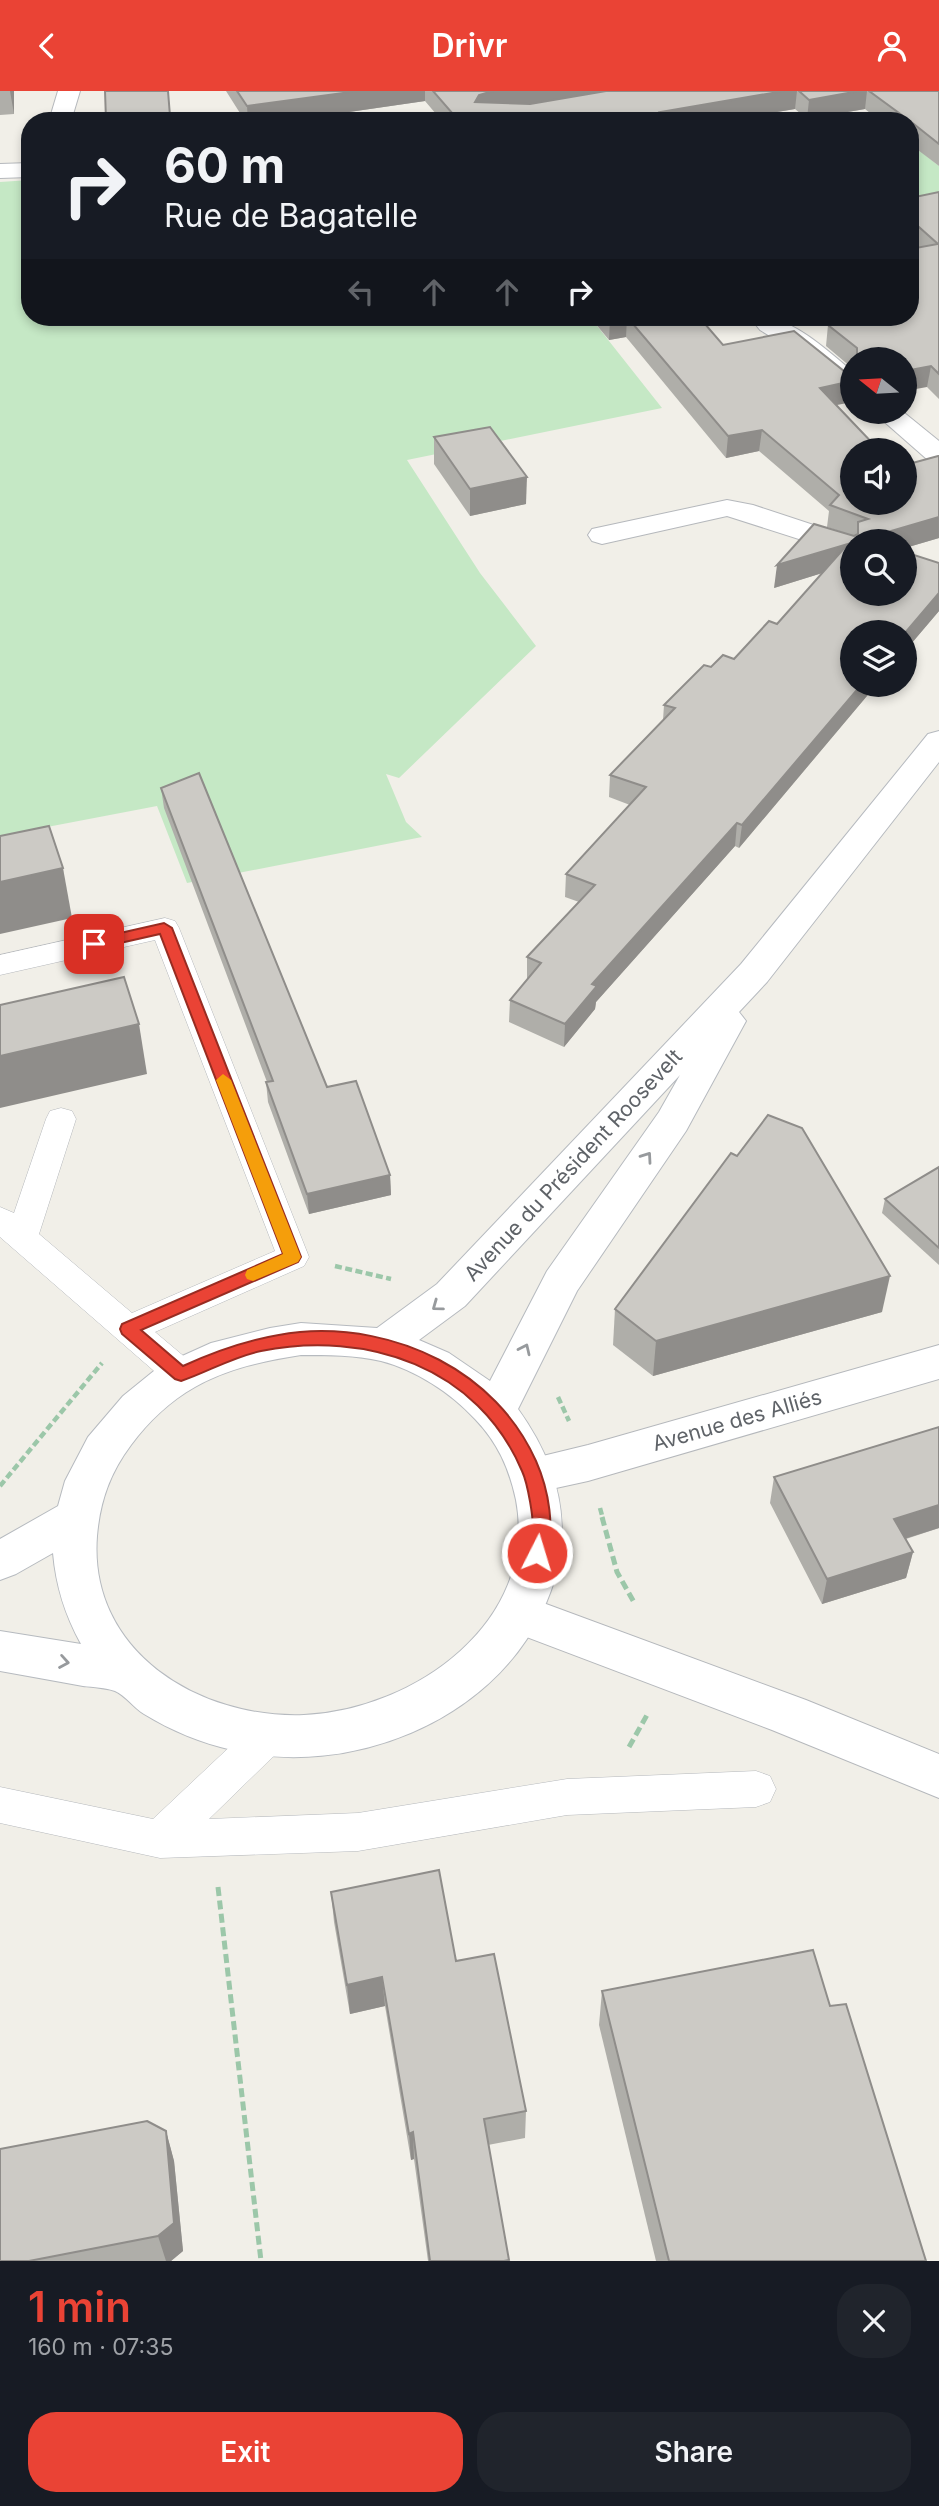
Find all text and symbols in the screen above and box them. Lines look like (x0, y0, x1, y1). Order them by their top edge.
text: Drivr (432, 26, 507, 65)
icon: back (28, 27, 66, 65)
icon: person (873, 27, 911, 65)
text: 60 m (164, 136, 285, 195)
icon: right (49, 140, 140, 231)
text: Rue de Bagatelle (164, 196, 418, 235)
icon: left (342, 273, 380, 311)
icon: ahead (415, 273, 453, 311)
icon: ahead (488, 273, 526, 311)
icon: right (561, 273, 599, 311)
north arrow (840, 347, 917, 423)
map controls (840, 347, 917, 697)
button: sound (840, 438, 917, 515)
button: search (840, 529, 917, 606)
button: layers (840, 620, 917, 697)
pin (64, 914, 124, 974)
icon: arrive (75, 925, 113, 963)
street label: Avenue du Président Roosevelt (459, 1044, 687, 1286)
one-way arrow (639, 1152, 651, 1165)
one-way arrow (432, 1298, 444, 1310)
one-way arrow (517, 1344, 531, 1356)
street label: Avenue des Alliés (650, 1384, 824, 1456)
position arrow (500, 1516, 574, 1590)
one-way arrow (58, 1653, 70, 1668)
text: 1 min (28, 2281, 131, 2332)
button: close (837, 2284, 911, 2358)
text: 160 m · 07:35 (28, 2333, 173, 2361)
button: Exit (28, 2412, 463, 2492)
button: Share (477, 2412, 911, 2492)

